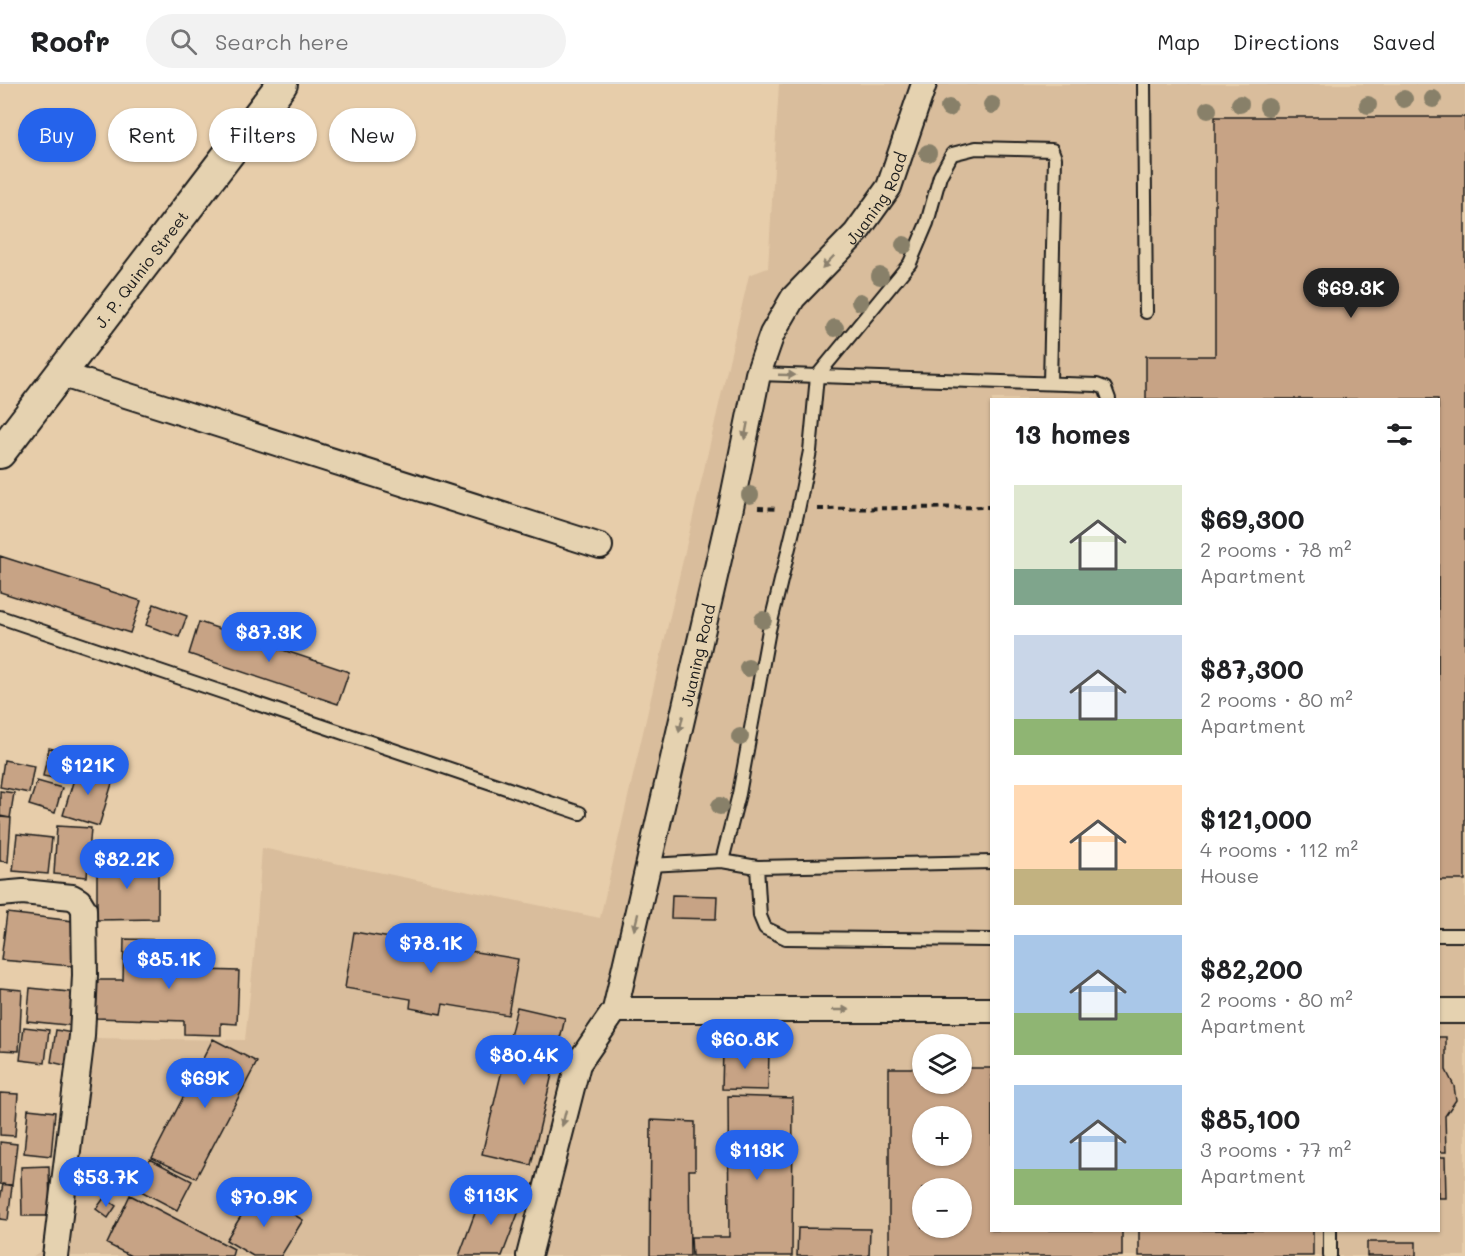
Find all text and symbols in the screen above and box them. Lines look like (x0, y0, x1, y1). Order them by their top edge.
search box (146, 14, 566, 68)
text: Roofr (30, 23, 110, 59)
icon: search (167, 25, 200, 58)
text: Search here (215, 27, 349, 56)
text: Map (1157, 28, 1200, 55)
text: Directions (1233, 28, 1340, 55)
text: Saved (1373, 28, 1435, 55)
chip: Buy (18, 108, 96, 162)
chip: Rent (108, 108, 197, 162)
chip: Filters (209, 108, 317, 162)
chip: New (329, 108, 416, 162)
street label: Juaning Road (841, 149, 911, 248)
street label: J. P. Quinio Street (89, 206, 192, 332)
one-way arrow (821, 254, 835, 269)
pin: $69.3K (1302, 268, 1400, 319)
text: $69.3K (1317, 274, 1385, 300)
one-way arrow (778, 370, 797, 380)
text: 13 homes (1014, 417, 1131, 451)
icon: filters (1383, 418, 1416, 451)
one-way arrow (741, 422, 750, 441)
text: $69,300 (1200, 502, 1304, 536)
icon: home (1062, 509, 1134, 581)
text: 2 rooms · 78 m² (1200, 536, 1352, 562)
text: Apartment (1200, 562, 1306, 588)
street label: Juaning Road (675, 602, 719, 708)
pin: $87.3K (220, 612, 318, 663)
text: $87.3K (235, 618, 303, 644)
text: $87,300 (1200, 652, 1304, 686)
icon: home (1062, 659, 1134, 731)
text: 2 rooms · 80 m² (1200, 686, 1353, 712)
text: Apartment (1200, 712, 1306, 738)
one-way arrow (676, 715, 685, 734)
pin: $121K (46, 745, 130, 796)
text: $121K (61, 751, 115, 777)
text: $121,000 (1200, 802, 1312, 836)
icon: home (1062, 809, 1134, 881)
text: 4 rooms · 112 m² (1200, 836, 1358, 862)
pin: $82.2K (78, 839, 176, 890)
text: $82.2K (94, 845, 160, 871)
text: House (1200, 862, 1259, 888)
one-way arrow (631, 912, 641, 931)
pin: $78.1K (382, 923, 480, 974)
text: $78.1K (399, 929, 463, 955)
pin: $85.1K (120, 939, 218, 990)
text: $85.1K (137, 945, 201, 971)
text: $82,200 (1200, 952, 1303, 986)
icon: home (1062, 959, 1134, 1031)
text: 2 rooms · 80 m² (1200, 986, 1353, 1012)
one-way arrow (832, 1005, 851, 1015)
text: Apartment (1200, 1012, 1306, 1038)
pin: $60.8K (696, 1019, 794, 1070)
text: $60.8K (710, 1025, 780, 1051)
map controls (912, 1034, 972, 1238)
button: layers (912, 1034, 972, 1094)
pin: $80.4K (475, 1035, 573, 1086)
text: $80.4K (489, 1041, 559, 1067)
pin: $69K (169, 1058, 241, 1109)
text: $69K (180, 1064, 230, 1090)
text: $85,100 (1200, 1102, 1300, 1136)
button: + (912, 1106, 972, 1166)
one-way arrow (559, 1109, 568, 1127)
icon: home (1062, 1109, 1134, 1181)
pin: $113K (715, 1130, 799, 1181)
text: $113K (729, 1136, 785, 1162)
text: 3 rooms · 77 m² (1200, 1136, 1351, 1162)
pin: $53.7K (57, 1157, 155, 1208)
text: Apartment (1200, 1162, 1306, 1188)
text: $53.7K (73, 1163, 139, 1189)
pin: $113K (449, 1175, 533, 1226)
pin: $70.9K (215, 1177, 313, 1228)
button: − (912, 1178, 972, 1238)
text: $113K (463, 1181, 519, 1207)
text: $70.9K (230, 1183, 298, 1209)

